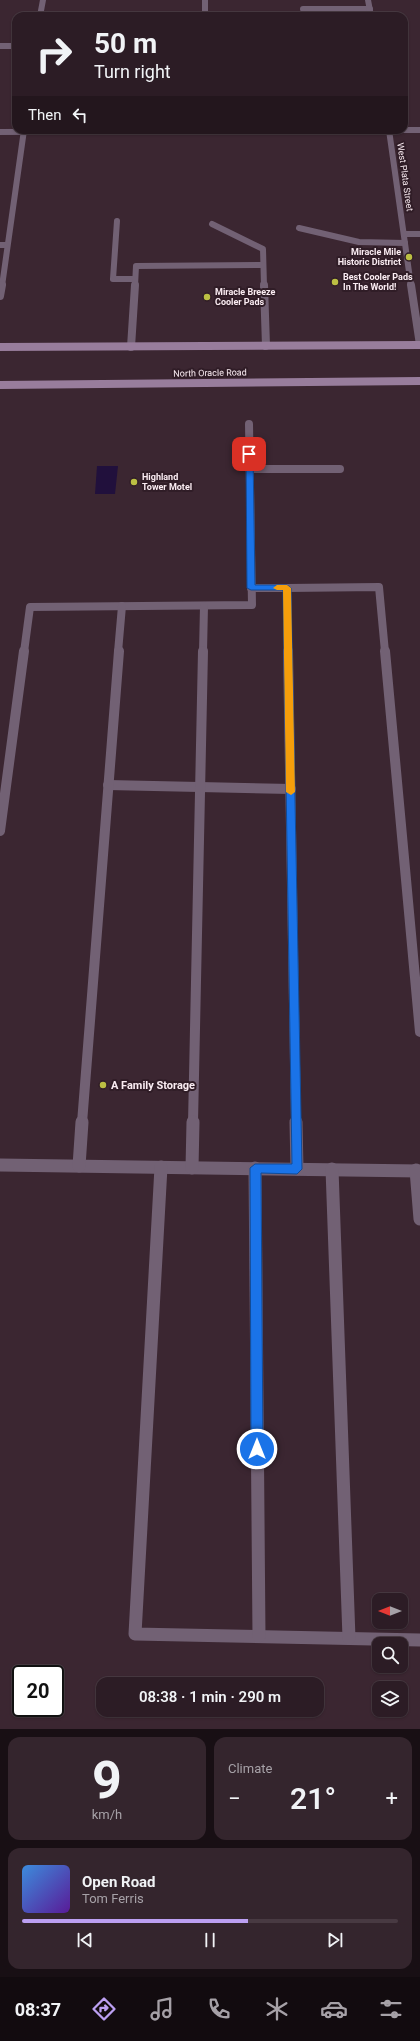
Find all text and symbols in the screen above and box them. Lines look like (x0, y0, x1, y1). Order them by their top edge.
text: 50 m (94, 27, 157, 60)
icon: right (28, 28, 80, 80)
text: Turn right (94, 61, 171, 82)
icon: left (69, 104, 91, 126)
text: Then (28, 106, 61, 124)
street label: West Plata Street (395, 142, 415, 212)
place label: Miracle Mile Historic District (338, 247, 401, 267)
marker: Miracle Mile Historic District (404, 252, 414, 262)
place label: Best Cooler Pads In The World! (343, 272, 413, 292)
marker: Best Cooler Pads In The World! (330, 277, 340, 287)
place label: Miracle Breeze Cooler Pads (215, 287, 276, 307)
marker: Miracle Breeze Cooler Pads (202, 292, 212, 302)
street label: North Oracle Road (173, 367, 247, 379)
pin (232, 437, 266, 471)
icon: arrive (238, 443, 260, 465)
place label: Highland Tower Motel (142, 472, 192, 492)
marker: Highland Tower Motel (129, 477, 139, 487)
place label: A Family Storage (111, 1079, 195, 1092)
marker: A Family Storage (98, 1080, 108, 1090)
position arrow (236, 1428, 278, 1470)
north arrow (372, 1593, 408, 1629)
map controls (372, 1593, 408, 1717)
button: search (372, 1637, 408, 1673)
speed limit sign: 20 (12, 1665, 64, 1717)
button: layers (372, 1681, 408, 1717)
text: 08:38 · 1 min · 290 m (139, 1688, 281, 1706)
text: 9 (92, 1750, 122, 1811)
text: Climate (228, 1761, 272, 1776)
text: 21° (290, 1781, 336, 1816)
text: − (228, 1786, 241, 1811)
text: + (386, 1786, 398, 1811)
text: km/h (92, 1807, 122, 1822)
text: Open Road (82, 1873, 156, 1891)
text: Tom Ferris (82, 1891, 144, 1906)
icon: previous (74, 1929, 96, 1951)
icon: pause (199, 1929, 221, 1951)
icon: next (324, 1929, 346, 1951)
icon: directions (90, 1995, 118, 2023)
icon: music (148, 1995, 176, 2023)
icon: phone (205, 1995, 233, 2023)
icon: climate (263, 1995, 291, 2023)
icon: car (320, 1995, 348, 2023)
icon: filters (377, 1995, 405, 2023)
text: 08:37 (15, 1999, 61, 2020)

